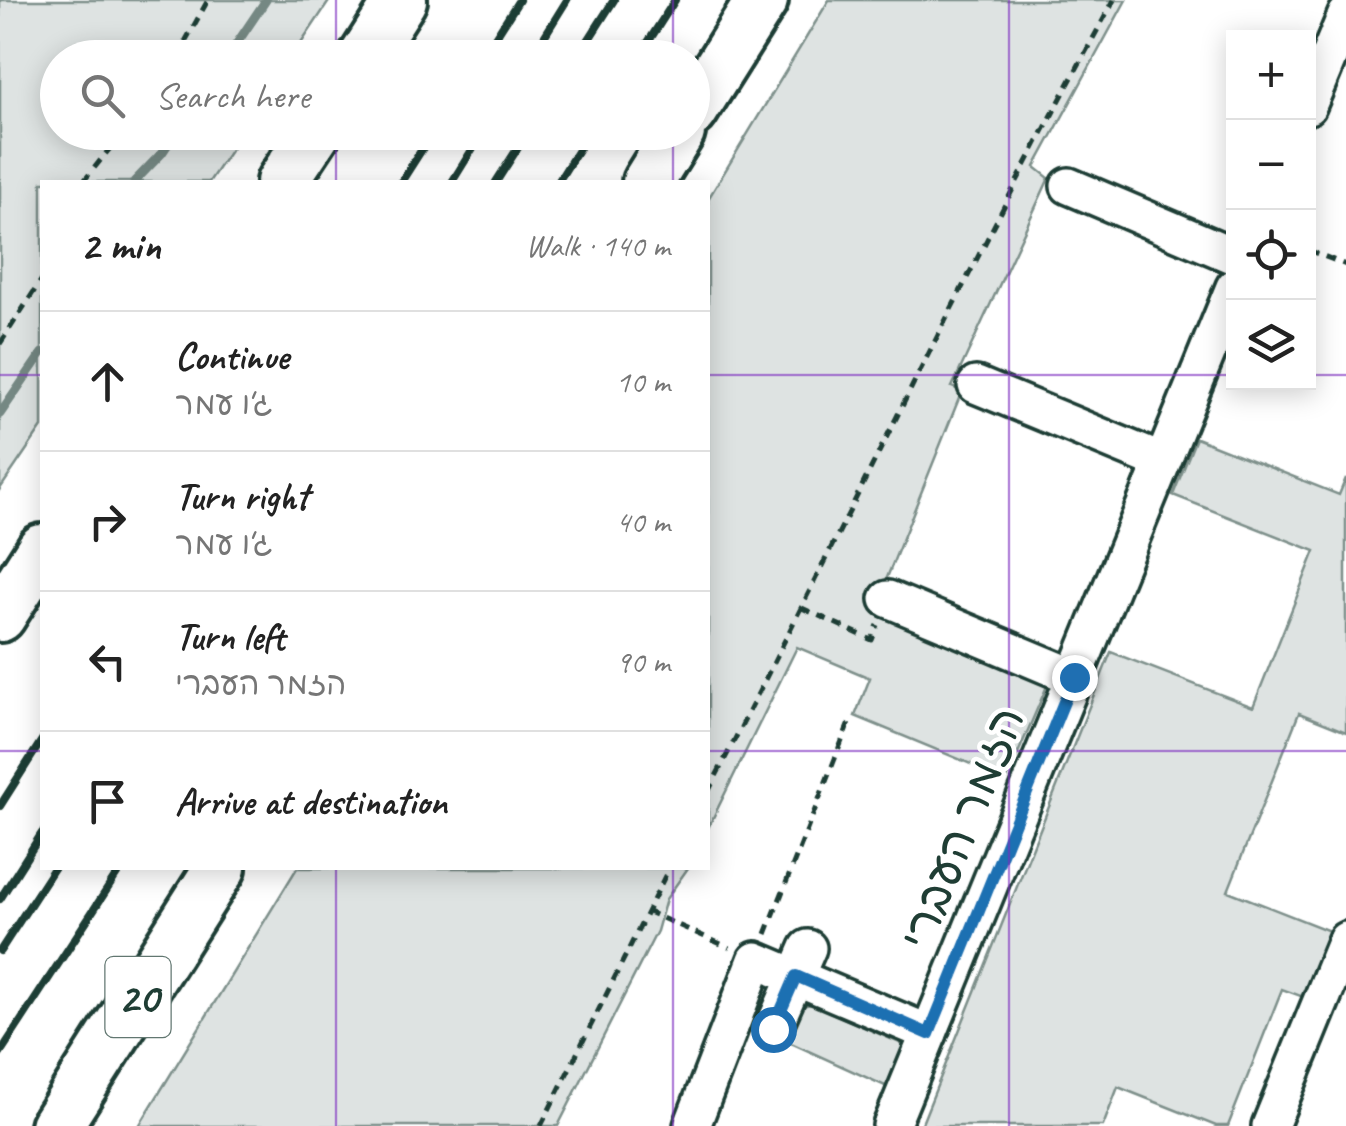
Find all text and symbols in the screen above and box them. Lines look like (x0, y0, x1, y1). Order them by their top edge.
map controls (1226, 30, 1316, 390)
button: + (1226, 30, 1316, 120)
search box (40, 40, 710, 150)
icon: search (75, 68, 130, 123)
text: Search here (155, 72, 310, 119)
button: − (1226, 120, 1316, 210)
button: locate (1226, 210, 1316, 300)
text: 2 min (80, 219, 160, 272)
text: Walk · 140 m (526, 225, 670, 266)
button: layers (1226, 300, 1316, 390)
text: Continue (175, 333, 289, 380)
icon: ahead (80, 354, 135, 409)
text: 10 m (616, 361, 670, 402)
text: ג׳ו עמר (175, 383, 273, 424)
text: Turn right (175, 473, 309, 520)
icon: right (80, 494, 135, 549)
text: 40 m (616, 501, 670, 542)
text: ג׳ו עמר (175, 523, 273, 564)
text: Turn left (175, 613, 285, 660)
icon: left (80, 634, 135, 689)
text: 90 m (616, 641, 670, 682)
route end (1052, 655, 1098, 701)
text: הזמר העברי (175, 663, 346, 704)
street label: הזמר העברי (886, 698, 1038, 958)
icon: arrive (80, 774, 135, 829)
text: Arrive at destination (175, 778, 447, 825)
road number: 20 (106, 957, 170, 1037)
route start (751, 1007, 797, 1053)

